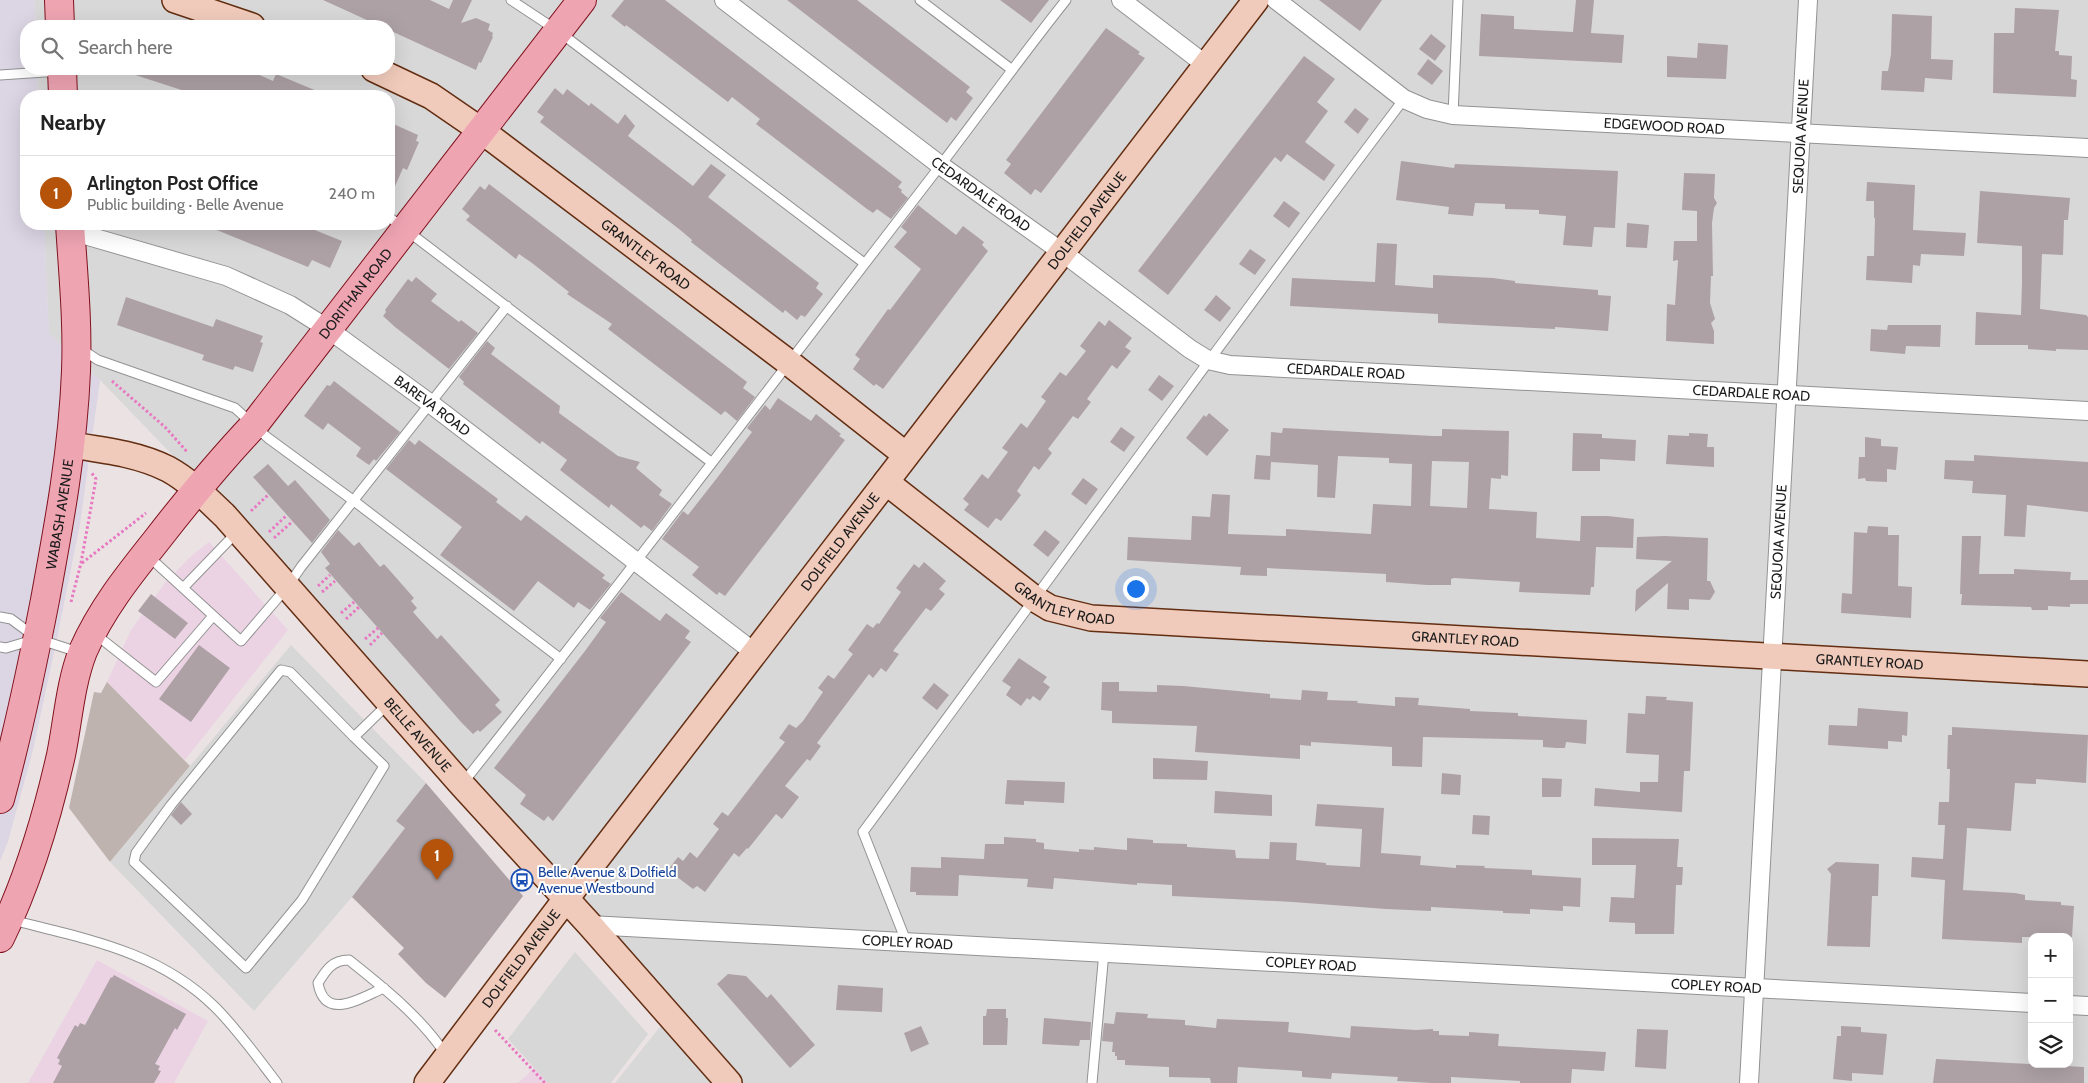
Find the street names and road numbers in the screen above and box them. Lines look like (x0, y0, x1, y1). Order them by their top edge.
street label: SEQUOIA AVENUE (1788, 78, 1813, 194)
street label: EDGEWOOD ROAD (1603, 114, 1725, 138)
street label: CEDARDALE ROAD (928, 153, 1034, 236)
street label: DOLFIELD AVENUE (1043, 168, 1130, 273)
street label: GRANTLEY ROAD (597, 215, 694, 294)
street label: DORITHAN ROAD (315, 245, 396, 343)
street label: CEDARDALE ROAD (1287, 359, 1405, 383)
street label: BAREVA ROAD (391, 371, 474, 440)
street label: CEDARDALE ROAD (1692, 381, 1811, 405)
street label: WABASH AVENUE (42, 458, 77, 571)
street label: SEQUOIA AVENUE (1766, 484, 1791, 600)
street label: DOLFIELD AVENUE (797, 489, 884, 594)
street label: GRANTLEY ROAD (1010, 577, 1115, 628)
street label: GRANTLEY ROAD (1411, 627, 1520, 651)
street label: GRANTLEY ROAD (1815, 650, 1924, 674)
street label: BELLE AVENUE (380, 694, 455, 776)
street label: DOLFIELD AVENUE (478, 905, 564, 1011)
street label: COPLEY ROAD (862, 931, 953, 954)
street label: COPLEY ROAD (1265, 953, 1357, 975)
street label: COPLEY ROAD (1670, 974, 1762, 997)

